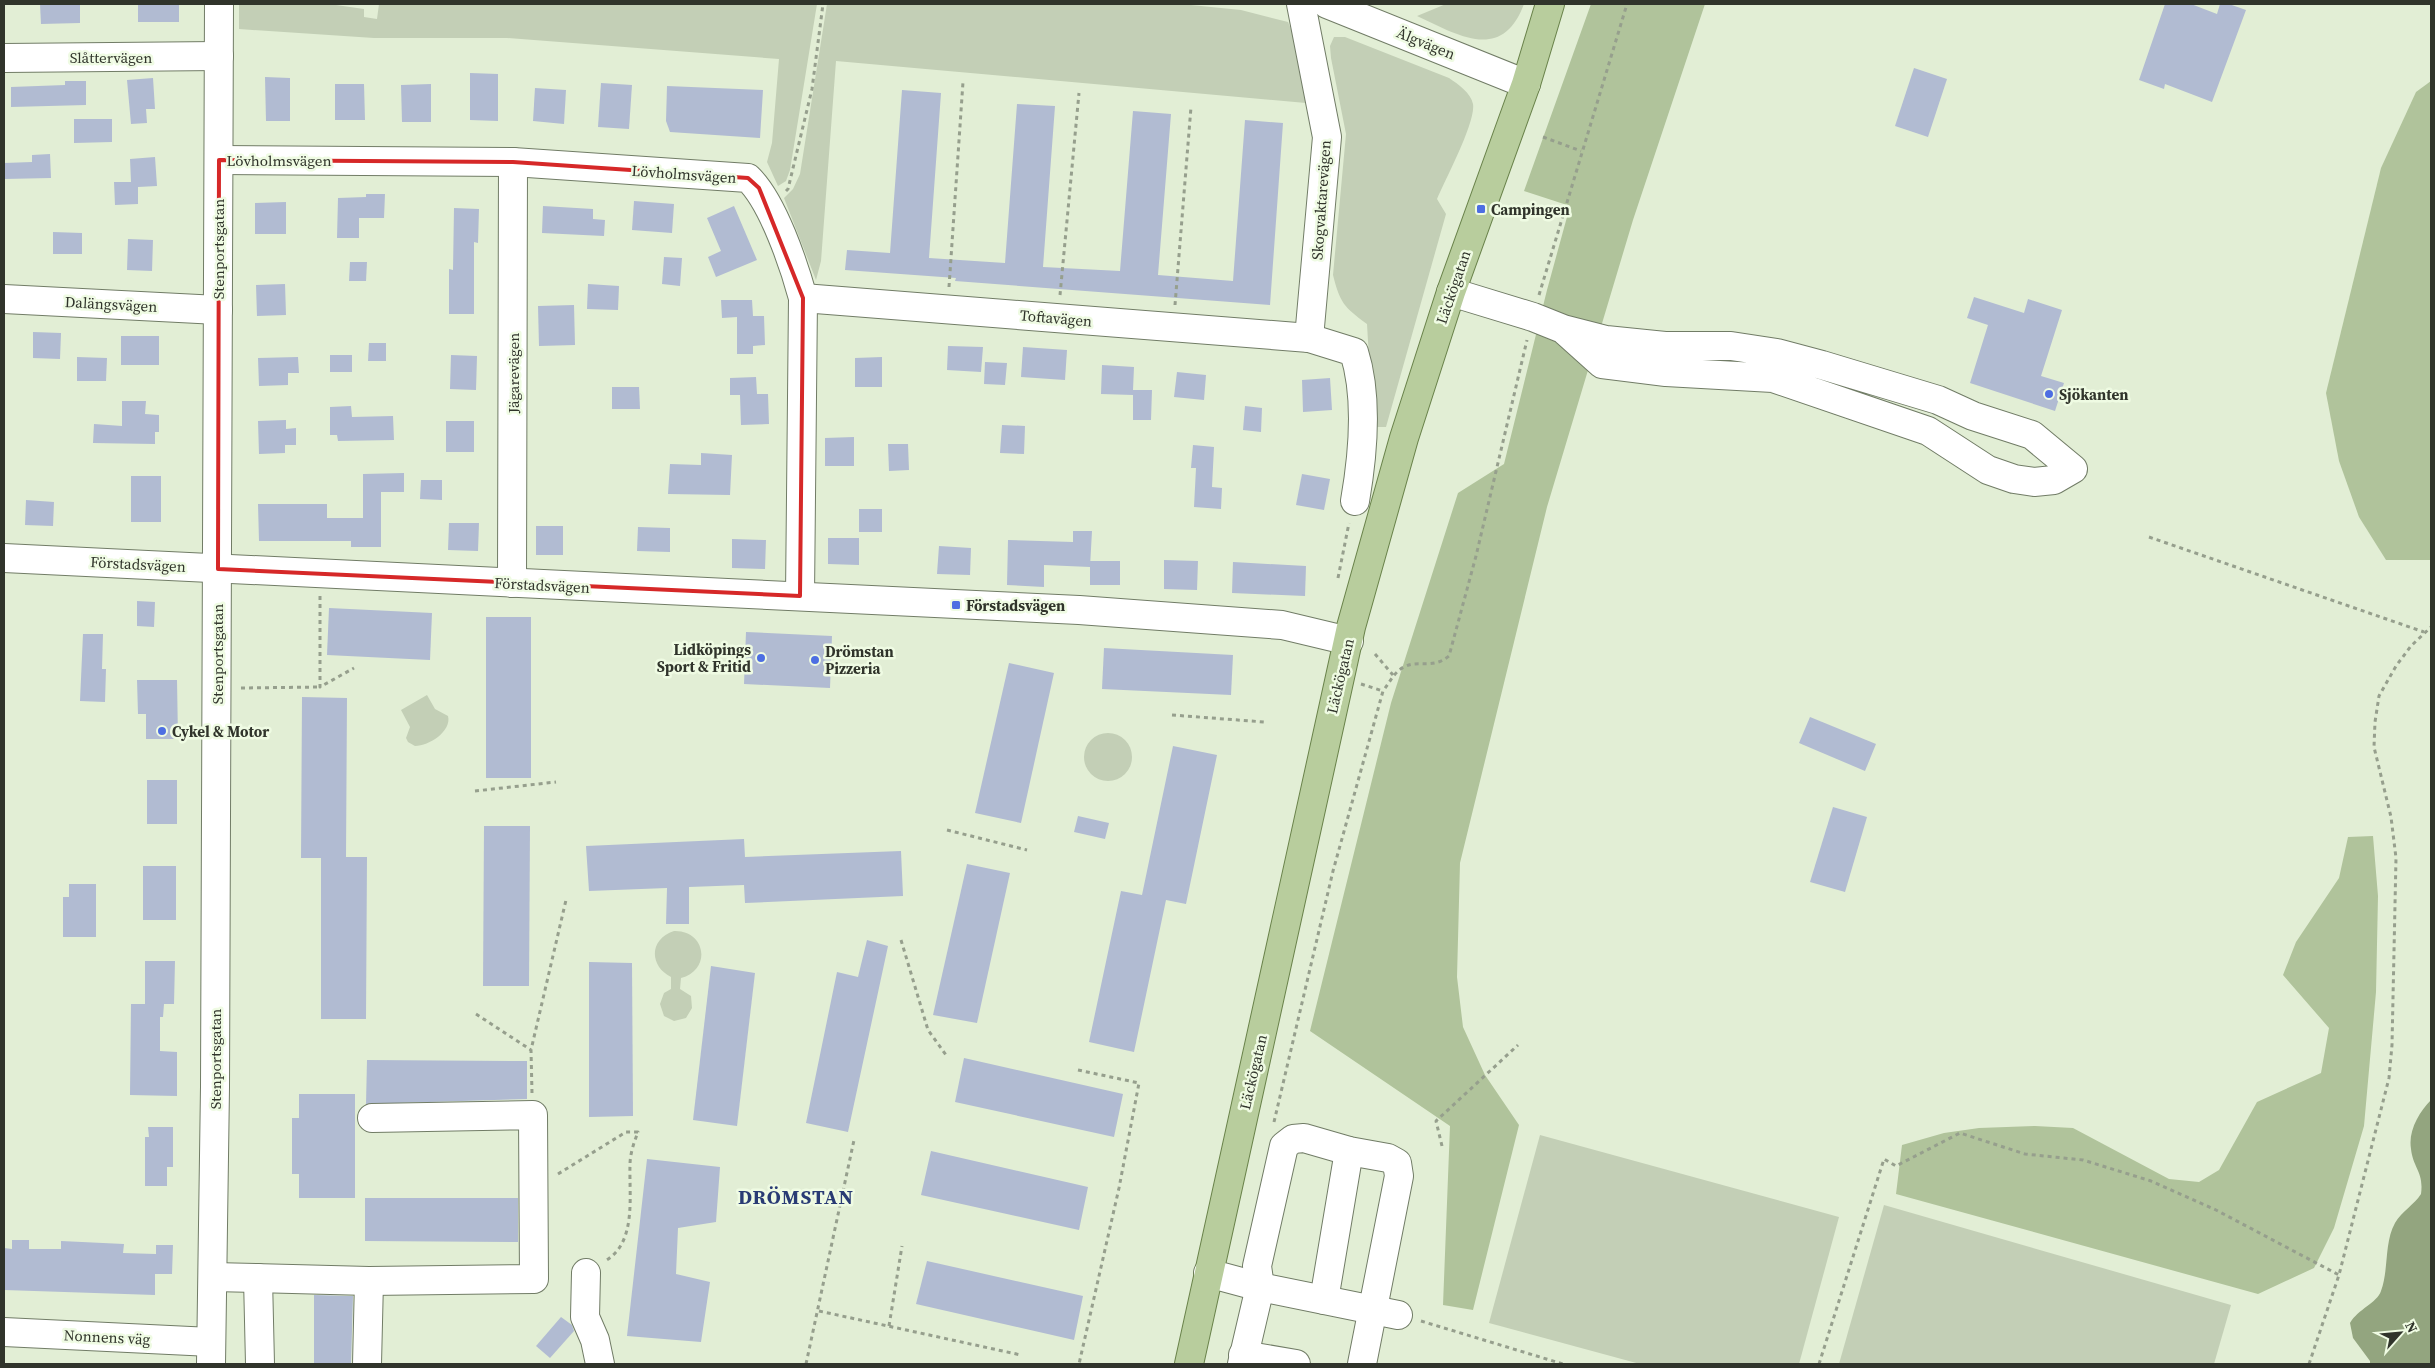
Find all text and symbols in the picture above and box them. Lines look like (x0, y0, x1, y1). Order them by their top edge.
street label: Älgvägen (1394, 22, 1458, 64)
street label: Slåttervägen (70, 47, 152, 68)
street label: Skogvaktarevägen (1306, 139, 1336, 261)
street label: Lövholmsvägen (226, 150, 332, 171)
street label: Lövholmsvägen (631, 160, 737, 188)
street label: Stenportsgatan (208, 199, 229, 299)
place label: Campingen (1491, 199, 1570, 220)
marker: Campingen (1475, 203, 1487, 215)
street label: Läckögatan (1431, 247, 1475, 327)
street label: Dalängsvägen (64, 291, 158, 317)
street label: Toftavägen (1019, 304, 1093, 332)
street label: Jägarevägen (503, 333, 524, 414)
place label: Sjökanten (2059, 384, 2129, 405)
marker: Sjökanten (2043, 388, 2055, 400)
street label: Förstadsvägen (90, 551, 186, 577)
street label: Förstadsvägen (494, 572, 590, 598)
place label: Förstadsvägen (966, 595, 1065, 616)
marker: Förstadsvägen (950, 599, 962, 611)
street label: Stenportsgatan (207, 604, 228, 704)
street label: Läckögatan (1321, 636, 1359, 716)
place label: Lidköpings Sport & Fritid (657, 639, 751, 677)
place label: Drömstan Pizzeria (825, 641, 894, 679)
marker: Lidköpings Sport & Fritid (755, 652, 767, 664)
marker: Drömstan Pizzeria (809, 654, 821, 666)
place label: Cykel & Motor (172, 721, 269, 742)
marker: Cykel & Motor (156, 725, 168, 737)
street label: Stenportsgatan (205, 1009, 226, 1109)
street label: Läckögatan (1234, 1032, 1272, 1112)
district label: DRÖMSTAN (738, 1183, 854, 1211)
north arrow (2375, 1308, 2425, 1358)
text: N (2400, 1318, 2423, 1336)
street label: Nonnens väg (63, 1324, 151, 1350)

